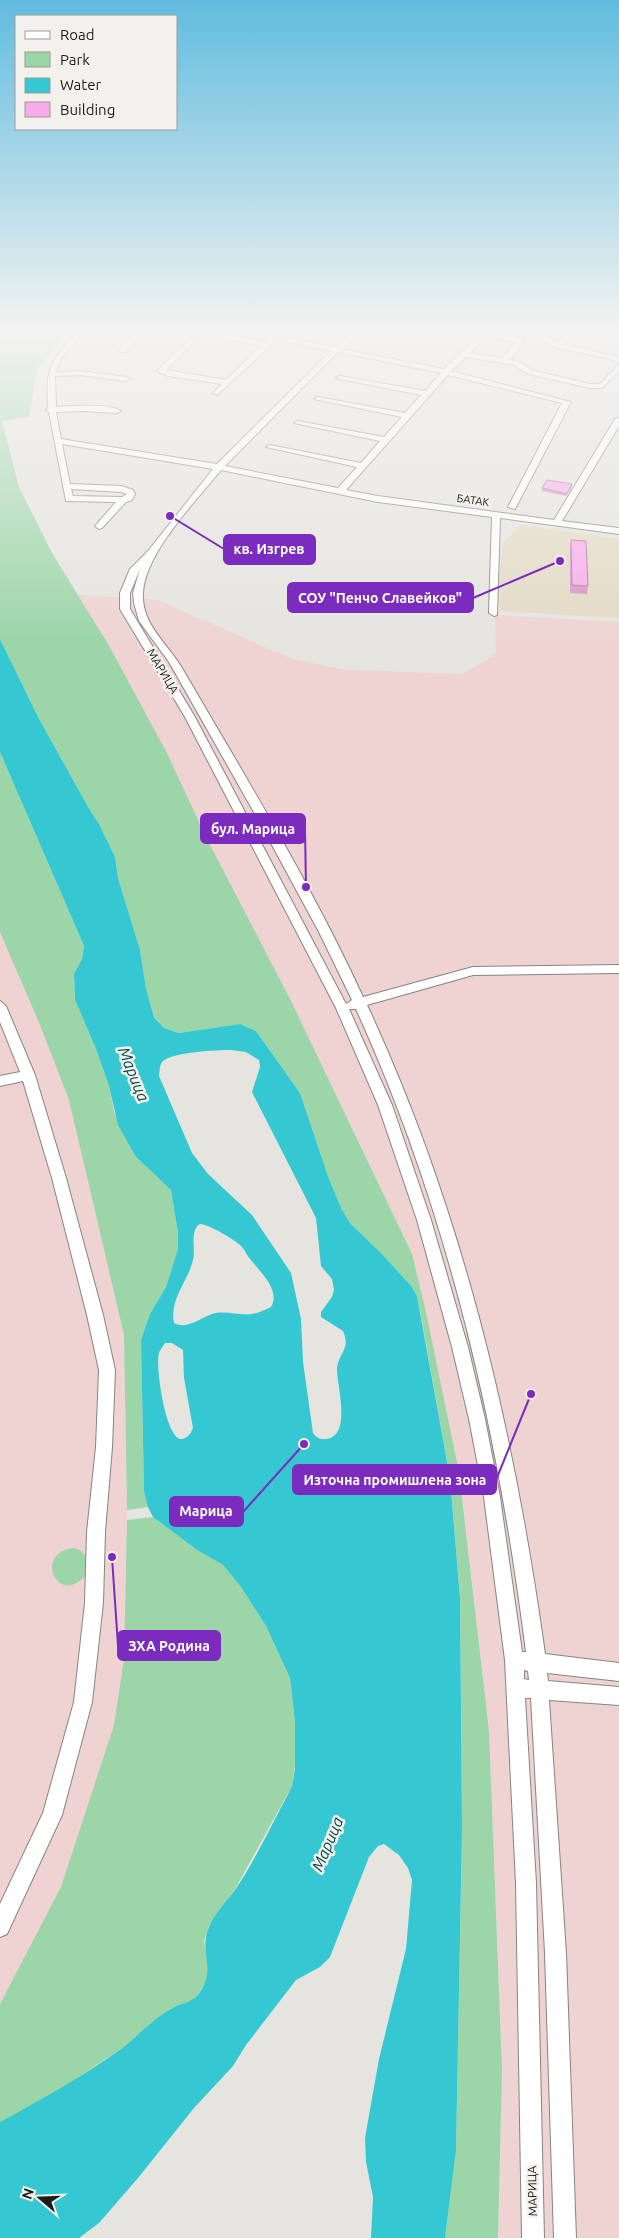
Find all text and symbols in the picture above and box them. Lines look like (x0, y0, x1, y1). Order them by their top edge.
legend (15, 15, 178, 130)
text: Road (60, 26, 95, 43)
text: Park (60, 51, 90, 68)
text: Water (60, 76, 101, 93)
text: Building (60, 101, 115, 118)
street label: БАТАК (456, 492, 490, 508)
callout: кв. Изгрев (224, 535, 315, 564)
text: кв. Изгрев (233, 541, 305, 557)
callout: СОУ "Пенчо Славейков" (288, 583, 473, 612)
text: СОУ "Пенчо Славейков" (298, 590, 462, 606)
street label: МАРИЦА (144, 646, 182, 696)
callout: бул. Марица (201, 814, 305, 843)
text: бул. Марица (211, 821, 295, 837)
water label: Марица (115, 1044, 153, 1104)
callout: Източна промишлена зона (293, 1465, 496, 1494)
text: Източна промишлена зона (304, 1472, 486, 1488)
callout: Марица (170, 1497, 243, 1526)
text: Марица (179, 1503, 233, 1519)
callout: ЗХА Родина (118, 1631, 220, 1660)
text: ЗХА Родина (128, 1638, 210, 1654)
water label: Марица (308, 1814, 347, 1874)
street label: МАРИЦА (525, 2165, 539, 2216)
north arrow (15, 2173, 65, 2223)
text: N (18, 2186, 37, 2201)

